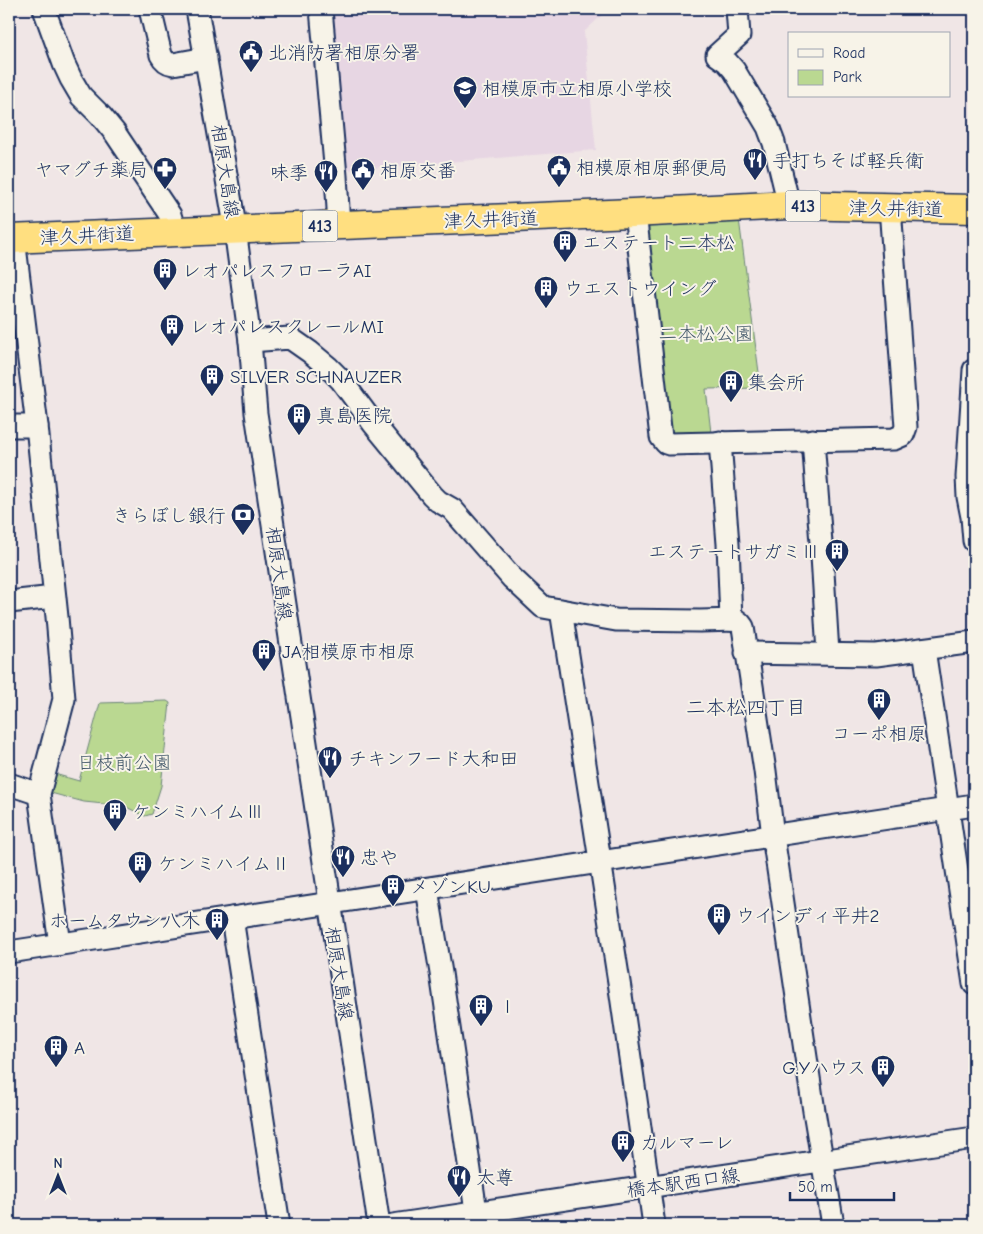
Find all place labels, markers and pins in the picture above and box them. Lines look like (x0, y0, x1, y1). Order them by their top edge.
public building icon: 北消防署相原分署 (238, 39, 264, 73)
place label: 北消防署相原分署 (268, 42, 420, 64)
school or university icon: 相模原市立相原小学校 (452, 75, 478, 109)
place label: 相模原市立相原小学校 (482, 78, 672, 100)
restaurant icon: 手打ちそば軽兵衛 (742, 147, 768, 181)
place label: 手打ちそば軽兵衛 (772, 150, 924, 172)
public building icon: 相模原相原郵便局 (546, 154, 572, 188)
pharmacy icon: ヤマグチ薬局 (152, 156, 178, 190)
public building icon: 相原交番 (350, 157, 376, 191)
place label: 相模原相原郵便局 (576, 157, 728, 179)
place label: ヤマグチ薬局 (34, 159, 148, 181)
restaurant icon: 味季 (313, 159, 339, 193)
place label: 相原交番 (380, 160, 456, 182)
place label: 味季 (270, 162, 308, 184)
building icon: エステート二本松 (552, 229, 578, 263)
place label: エステート二本松 (582, 232, 735, 254)
building icon: レオパレスフローラAI (152, 257, 178, 291)
place label: レオパレスフローラAI (182, 260, 372, 282)
building icon: ウエストウイング (533, 275, 559, 309)
place label: ウエストウイング (564, 278, 717, 300)
building icon: レオパレスクレールMI (159, 313, 185, 347)
place label: レオパレスクレールMI (190, 316, 384, 338)
building icon: SILVER SCHNAUZER (199, 363, 225, 397)
place label: SILVER SCHNAUZER (230, 366, 402, 388)
building icon: 集会所 (718, 369, 744, 403)
place label: 集会所 (748, 372, 805, 394)
building icon: 真島医院 (286, 402, 312, 436)
place label: 真島医院 (316, 405, 392, 427)
bank icon: きらぼし銀行 (230, 502, 256, 536)
place label: きらぼし銀行 (112, 505, 226, 527)
building icon: エステートサガミⅢ (824, 538, 850, 572)
place label: エステートサガミⅢ (648, 541, 820, 563)
building icon: JA相模原市相原 (251, 638, 277, 672)
place label: JA相模原市相原 (282, 641, 416, 663)
building icon: コーポ相原 (866, 687, 892, 721)
place label: コーポ相原 (831, 723, 927, 745)
restaurant icon: チキンフード大和田 (317, 745, 343, 779)
place label: チキンフード大和田 (348, 748, 519, 770)
building icon: ケンミハイムⅢ (102, 798, 128, 832)
place label: ケンミハイムⅢ (132, 801, 264, 823)
restaurant icon: 忠や (330, 844, 356, 878)
place label: 忠や (360, 847, 398, 869)
building icon: ケンミハイムⅡ (127, 850, 153, 884)
place label: ケンミハイムⅡ (158, 853, 290, 875)
building icon: メゾンKU (380, 873, 406, 907)
place label: メゾンKU (410, 876, 491, 898)
building icon: ウインディ平井2 (706, 902, 732, 936)
place label: ウインディ平井2 (736, 905, 879, 927)
building icon: ホームタウン八木 (204, 907, 230, 941)
place label: ホームタウン八木 (49, 910, 200, 932)
building icon: Ⅰ (468, 993, 494, 1027)
place label: Ⅰ (498, 996, 517, 1018)
building icon: A (43, 1034, 69, 1068)
place label: A (74, 1037, 85, 1059)
building icon: G.Yハウス (870, 1054, 896, 1088)
place label: G.Yハウス (782, 1057, 866, 1079)
building icon: カルマーレ (610, 1129, 636, 1163)
place label: カルマーレ (640, 1132, 734, 1154)
restaurant icon: 太尊 (446, 1164, 472, 1198)
place label: 太尊 (476, 1167, 514, 1189)

